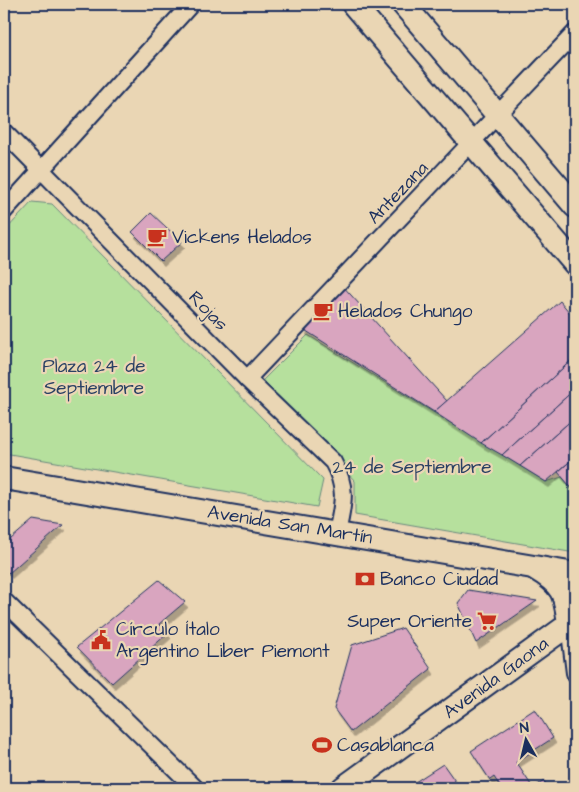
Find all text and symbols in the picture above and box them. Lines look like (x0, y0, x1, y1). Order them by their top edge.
street label: Antezana (361, 155, 435, 230)
place label: Vickens Helados (172, 224, 312, 251)
cafe icon: Vickens Helados (146, 226, 168, 248)
street label: Rojas (182, 285, 234, 337)
place label: Helados Chungo (338, 298, 473, 326)
cafe icon: Helados Chungo (312, 300, 334, 322)
park label: Plaza 24 de Septiembre (43, 353, 145, 402)
park label: 24 de Septiembre (332, 454, 492, 481)
street label: Avenida San Martín (206, 499, 374, 551)
place label: Banco Ciudad (380, 566, 498, 593)
bank icon: Banco Ciudad (354, 568, 376, 590)
place label: Super Oriente (347, 608, 472, 635)
supermarket icon: Super Oriente (476, 610, 498, 632)
place label: Círculo Ítalo Argentino Liber Piemont (116, 616, 330, 666)
public building icon: Círculo Ítalo Argentino Liber Piemont (90, 629, 112, 651)
street label: Avenida Gaona (438, 630, 555, 725)
north arrow (502, 714, 552, 764)
text: N (519, 718, 530, 739)
place label: Casablanca (337, 732, 434, 759)
sports icon: Casablanca (311, 734, 333, 756)

